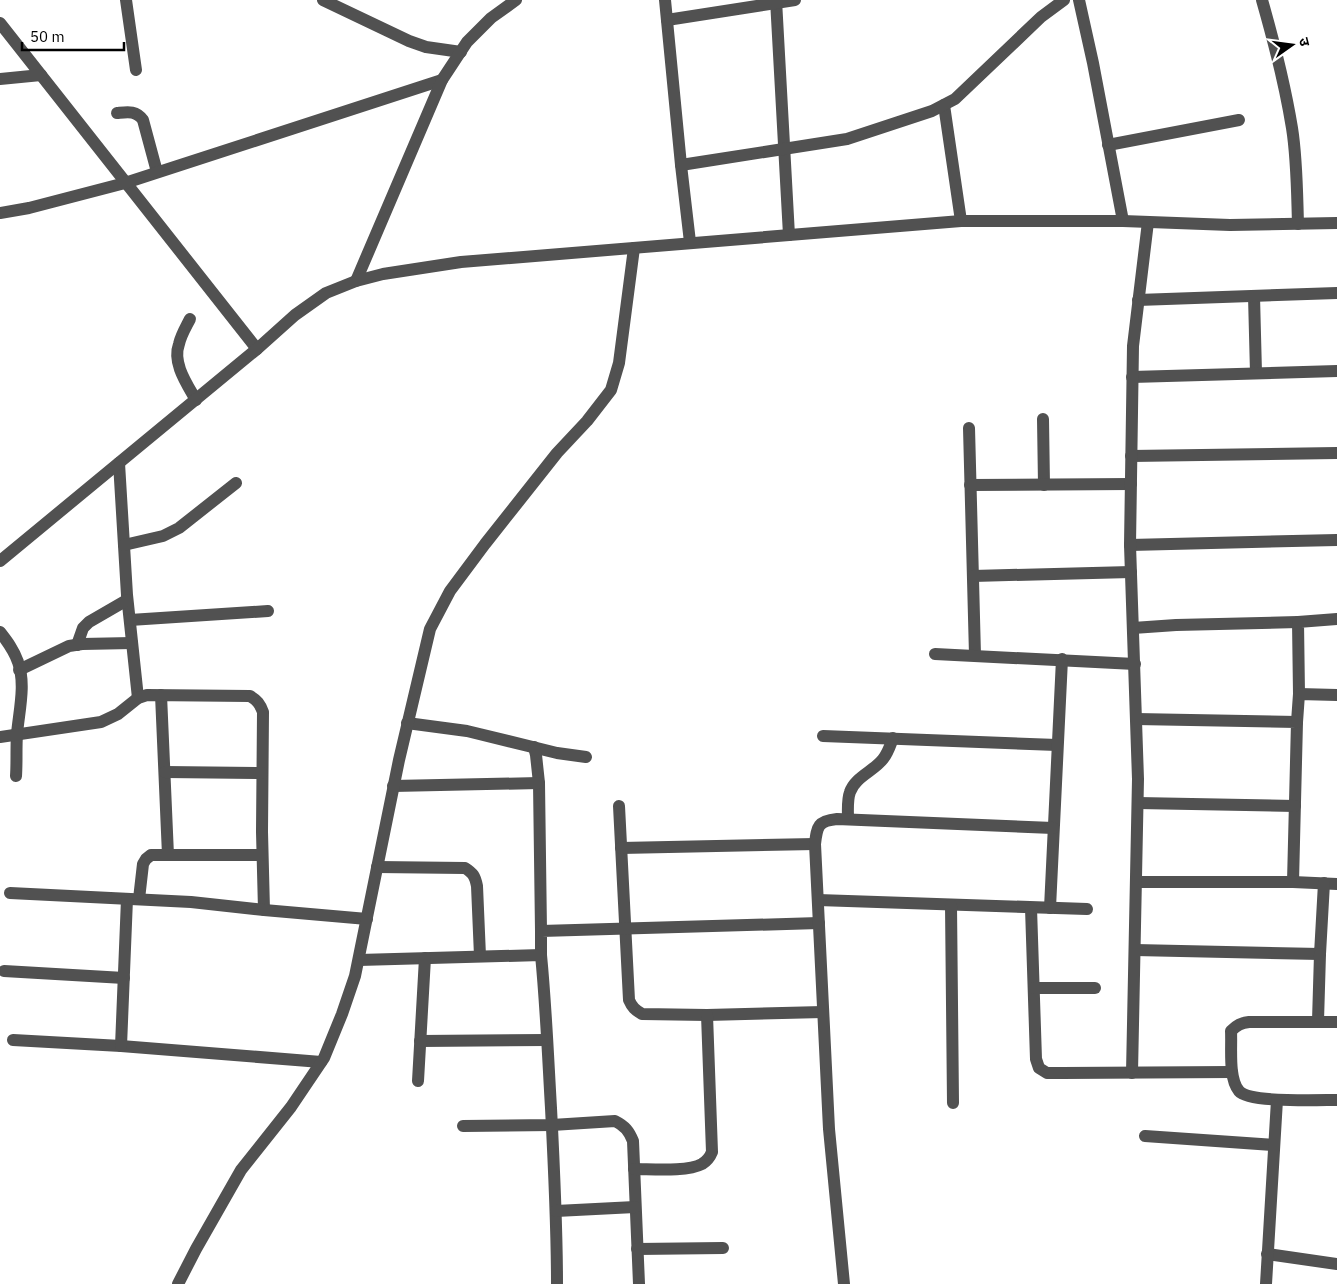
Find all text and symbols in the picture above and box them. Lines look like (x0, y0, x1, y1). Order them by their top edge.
scale bar (22, 20, 125, 52)
north arrow (1267, 20, 1317, 70)
text: 50 m (30, 27, 65, 46)
text: उ (1295, 36, 1315, 49)

